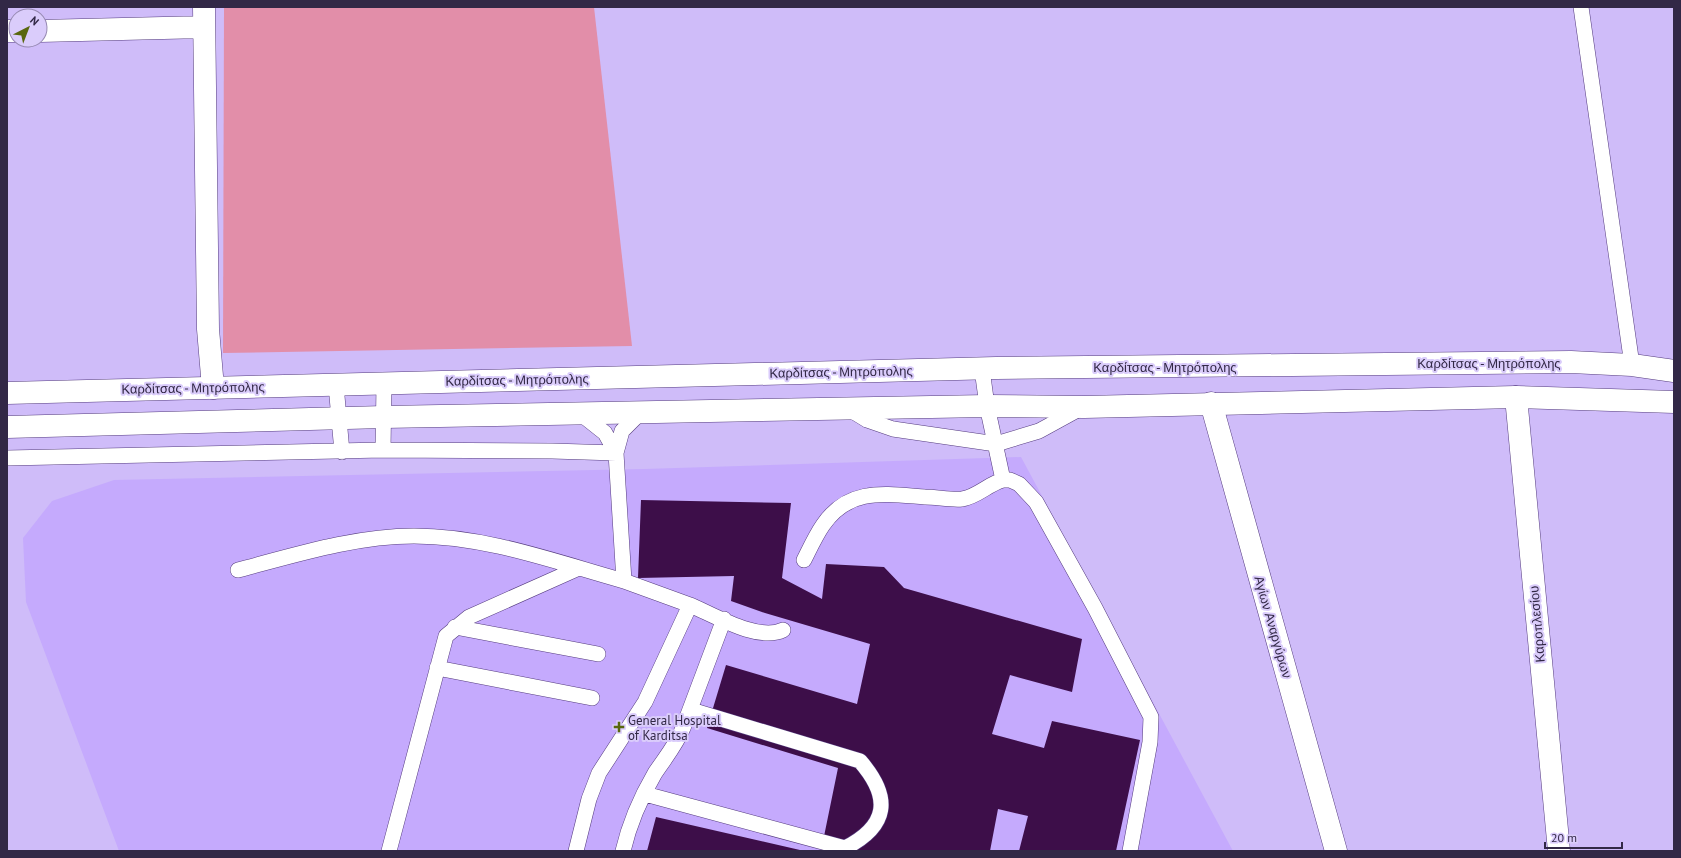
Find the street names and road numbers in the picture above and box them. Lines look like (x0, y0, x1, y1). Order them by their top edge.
street label: Καρδίτσας - Μητρόπολης (1417, 355, 1561, 372)
street label: Καρδίτσας - Μητρόπολης (1093, 359, 1237, 376)
street label: Καρδίτσας - Μητρόπολης (769, 362, 913, 382)
street label: Καρδίτσας - Μητρόπολης (445, 370, 589, 390)
street label: Καρδίτσας - Μητρόπολης (121, 378, 265, 398)
street label: Αγίων Αναργύρων (1250, 574, 1296, 680)
street label: Καροπλεσίου (1525, 585, 1549, 663)

